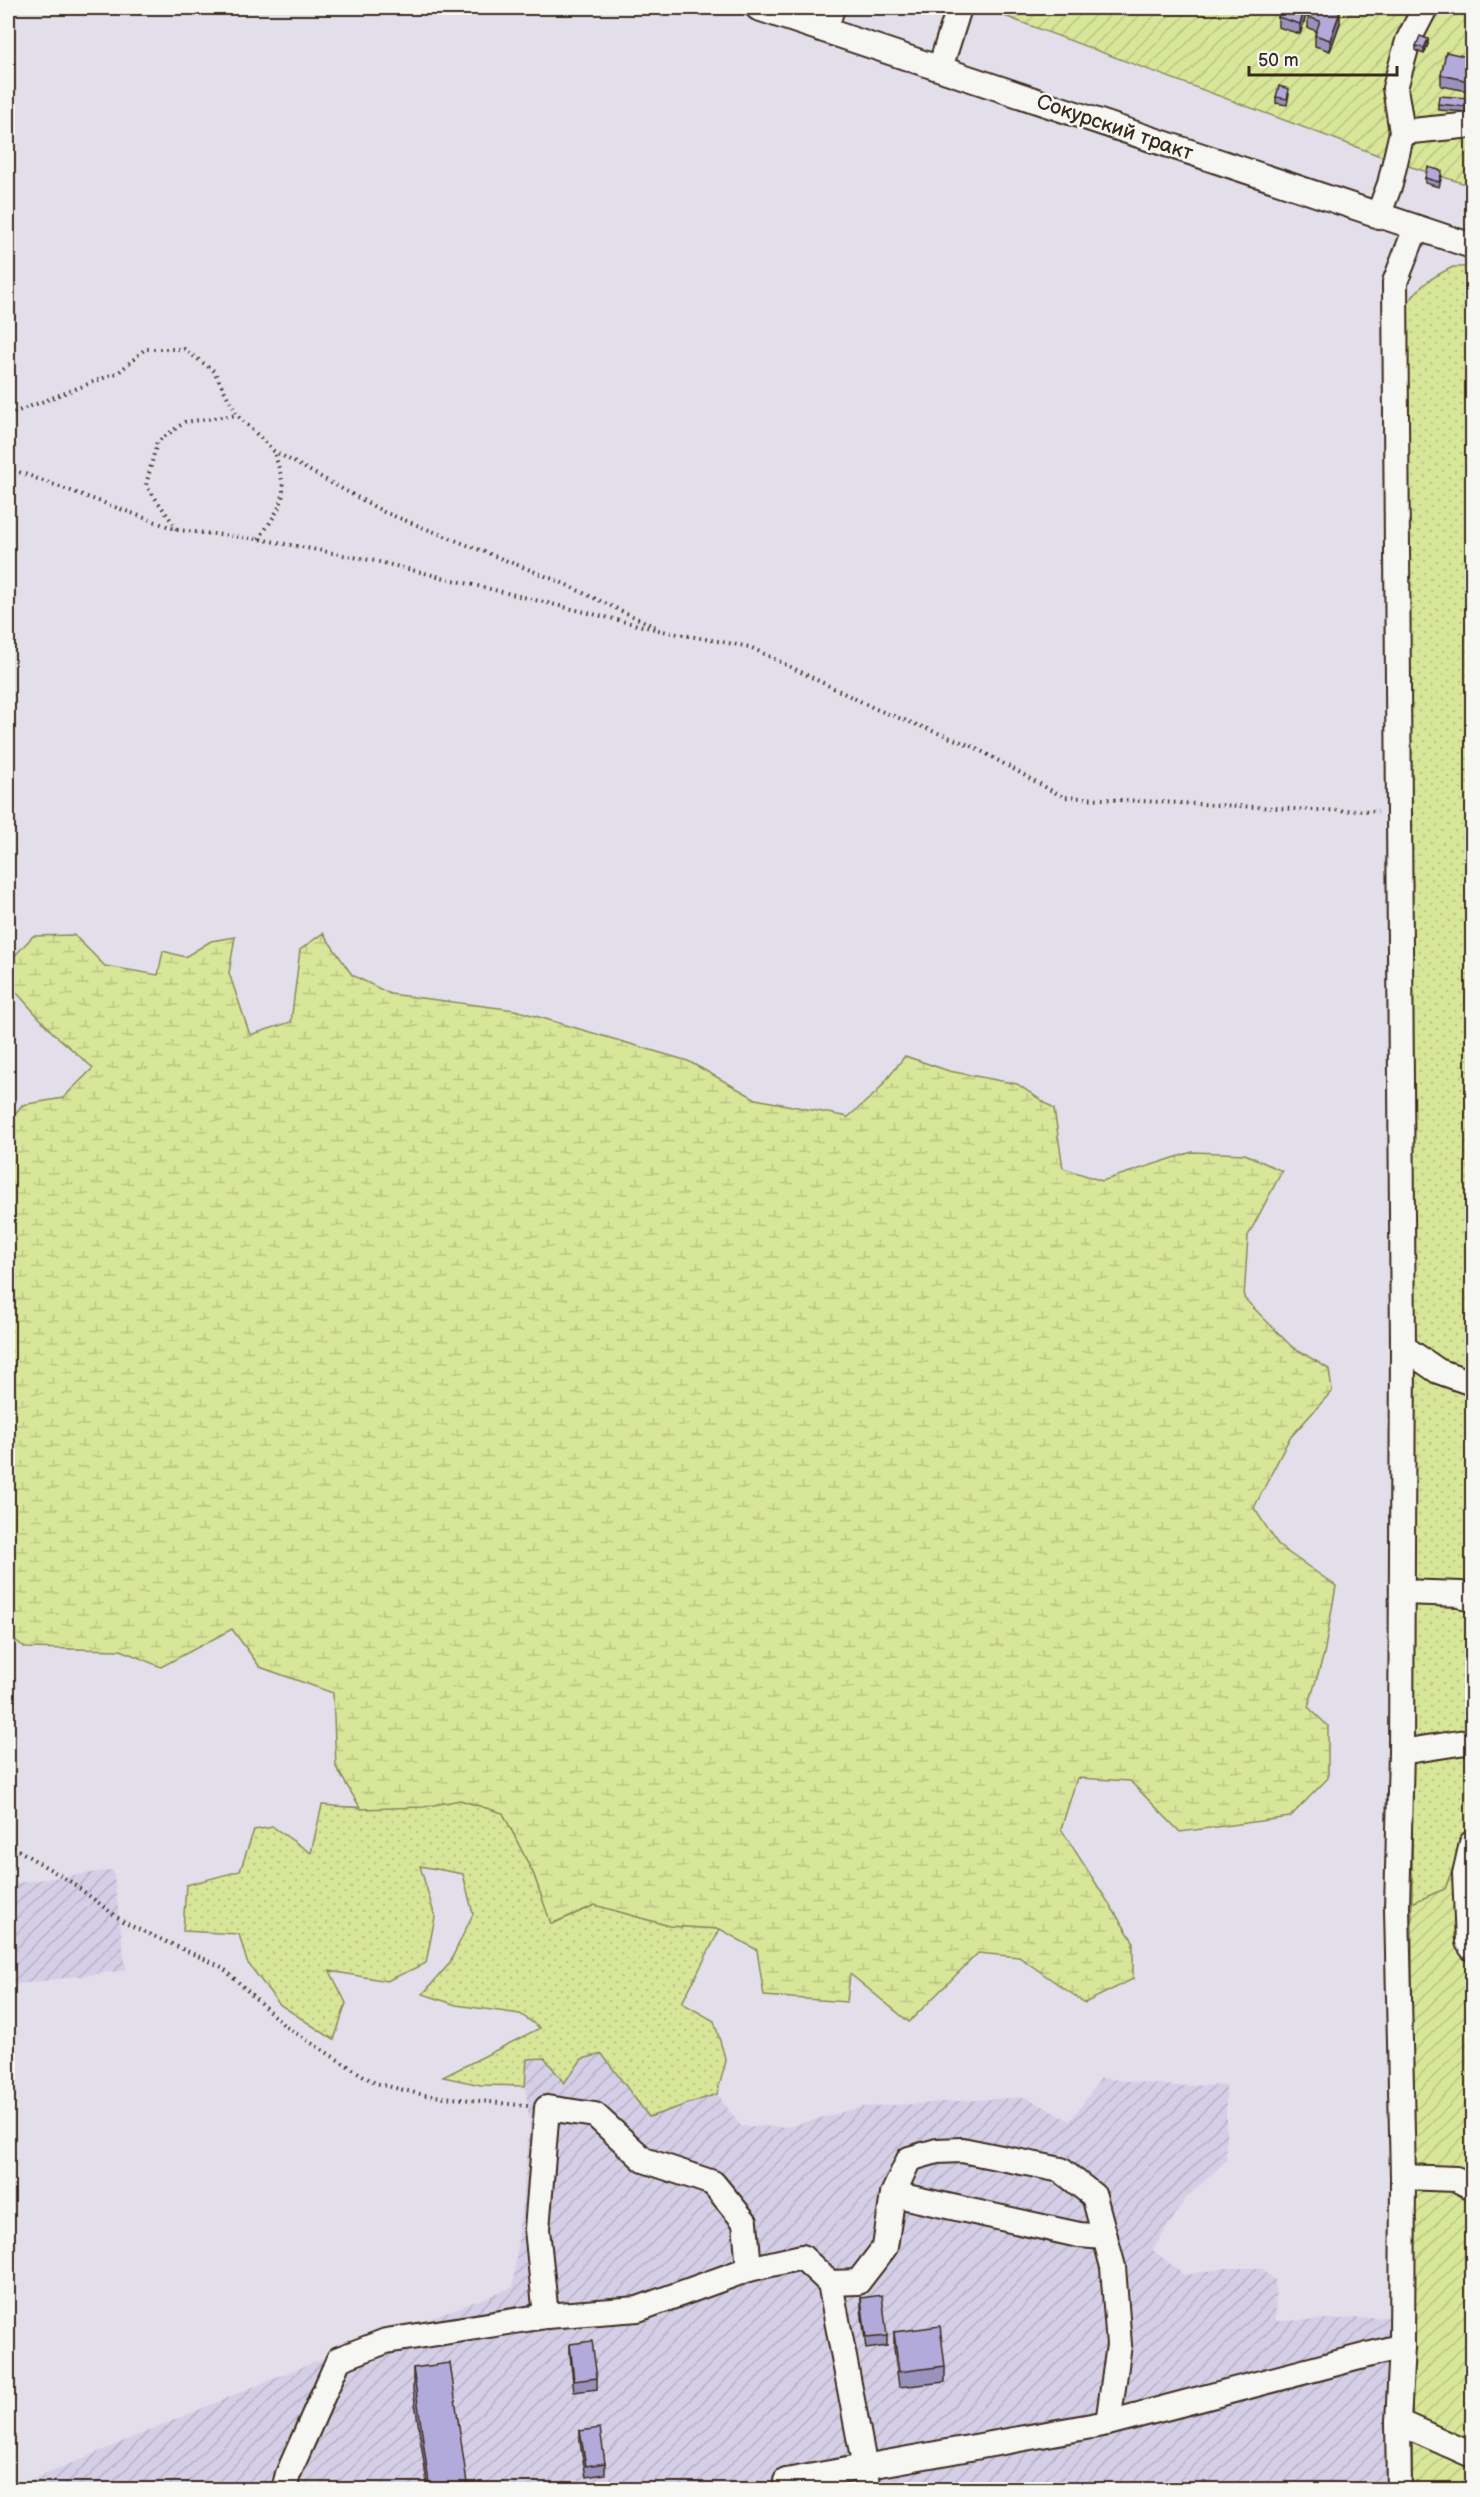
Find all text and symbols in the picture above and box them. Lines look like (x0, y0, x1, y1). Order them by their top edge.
scale bar (1249, 39, 1398, 77)
text: 50 m (1258, 50, 1299, 71)
street label: Сокурский тракт (1033, 89, 1197, 166)

